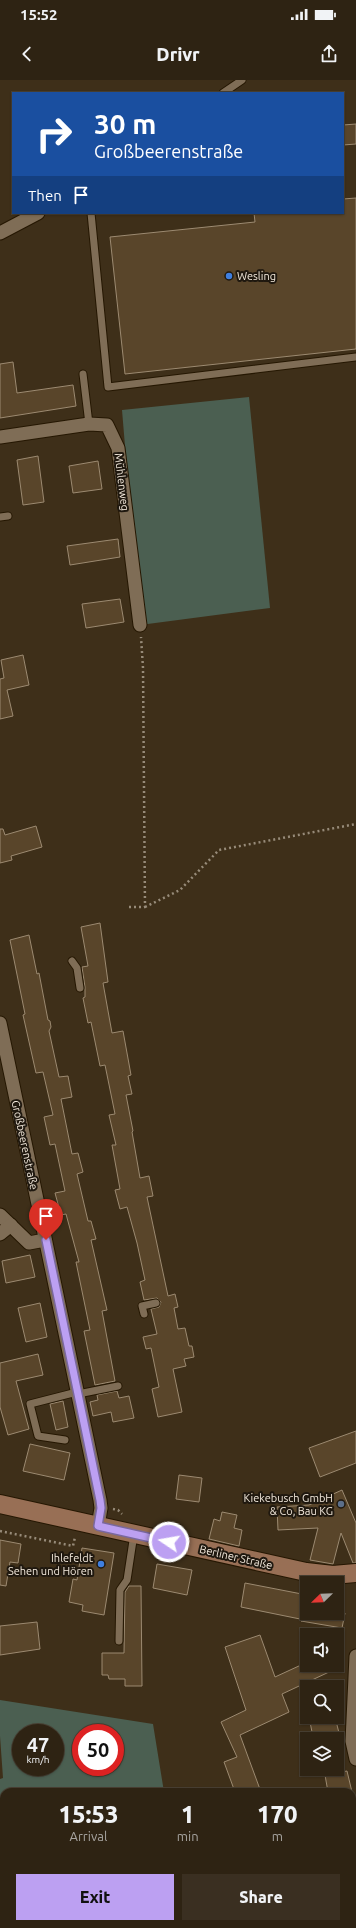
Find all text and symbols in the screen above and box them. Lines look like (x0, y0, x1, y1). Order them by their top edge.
text: 15:52 (20, 6, 58, 23)
icon: back (16, 43, 38, 65)
icon: share (318, 43, 340, 65)
text: Drivr (156, 44, 200, 64)
icon: right (28, 108, 80, 160)
text: 30 m (94, 108, 156, 139)
text: Großbeerenstraße (94, 141, 243, 161)
icon: arrive (70, 184, 92, 206)
text: Then (28, 187, 62, 204)
place label: Wesling (237, 270, 276, 282)
marker: Wesling (224, 271, 234, 281)
street label: Mühlenweg (112, 452, 132, 512)
street label: Großbeerenstraße (10, 1099, 40, 1191)
pin (29, 1199, 63, 1240)
icon: arrive (35, 1205, 57, 1227)
place label: Kiekebusch GmbH & Co, Bau KG (244, 1492, 333, 1517)
marker: Kiekebusch GmbH & Co, Bau KG (336, 1499, 346, 1509)
position arrow (148, 1521, 190, 1563)
street label: Berliner Straße (198, 1543, 274, 1571)
place label: Ihlefeldt Sehen und Hören (8, 1552, 94, 1577)
marker: Ihlefeldt Sehen und Hören (96, 1559, 106, 1569)
north arrow (300, 1576, 344, 1620)
map controls (300, 1576, 344, 1776)
button: sound (300, 1628, 344, 1672)
button: search (300, 1680, 344, 1724)
speed limit sign: 50 (72, 1724, 124, 1776)
button: layers (300, 1732, 344, 1776)
text: 47 (27, 1733, 49, 1756)
text: km/h (26, 1754, 50, 1765)
text: 15:53 (58, 1801, 118, 1828)
text: 1 (181, 1801, 194, 1828)
text: 170 (257, 1801, 298, 1828)
text: Arrival (69, 1829, 107, 1843)
text: min (177, 1829, 199, 1843)
text: m (272, 1829, 283, 1843)
button: Exit (16, 1874, 174, 1920)
button: Share (182, 1874, 340, 1920)

